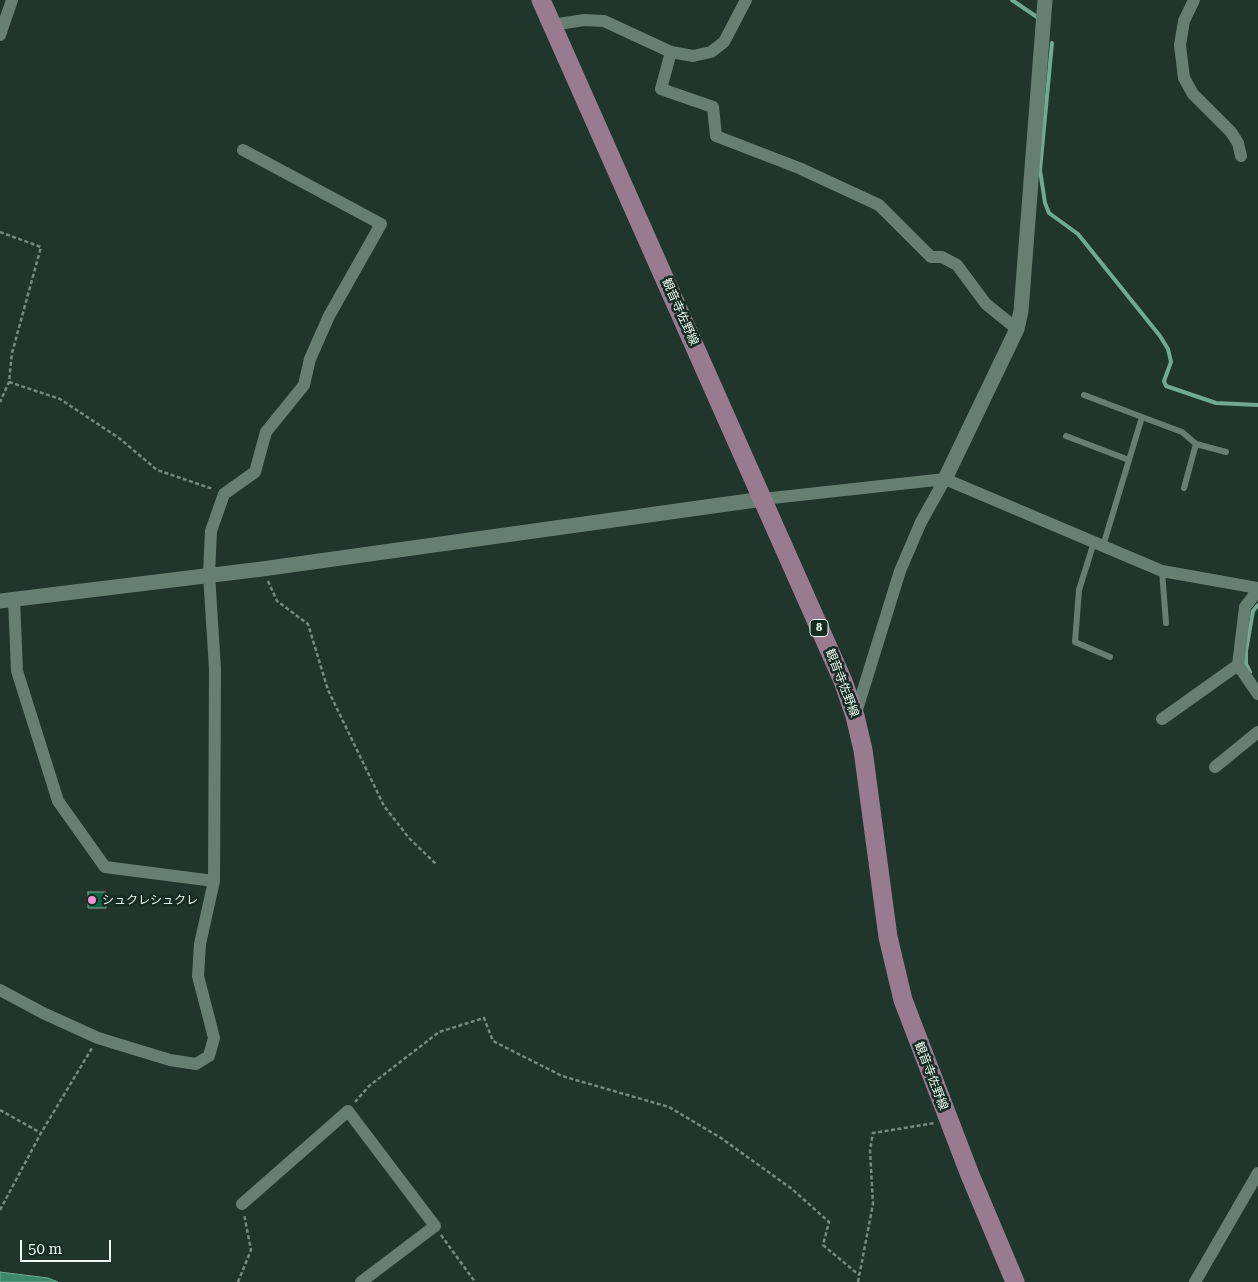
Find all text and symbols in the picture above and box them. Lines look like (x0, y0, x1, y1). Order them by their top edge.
street label: 観音寺佐野線 (659, 276, 701, 348)
road number: 8 (810, 620, 828, 636)
street label: 観音寺佐野線 (822, 647, 862, 719)
place label: シュクレシュクレ (102, 893, 198, 907)
marker: シュクレシュクレ (86, 894, 98, 906)
street label: 観音寺佐野線 (911, 1040, 951, 1112)
scale bar (22, 1230, 114, 1262)
text: 50 m (28, 1240, 62, 1258)

